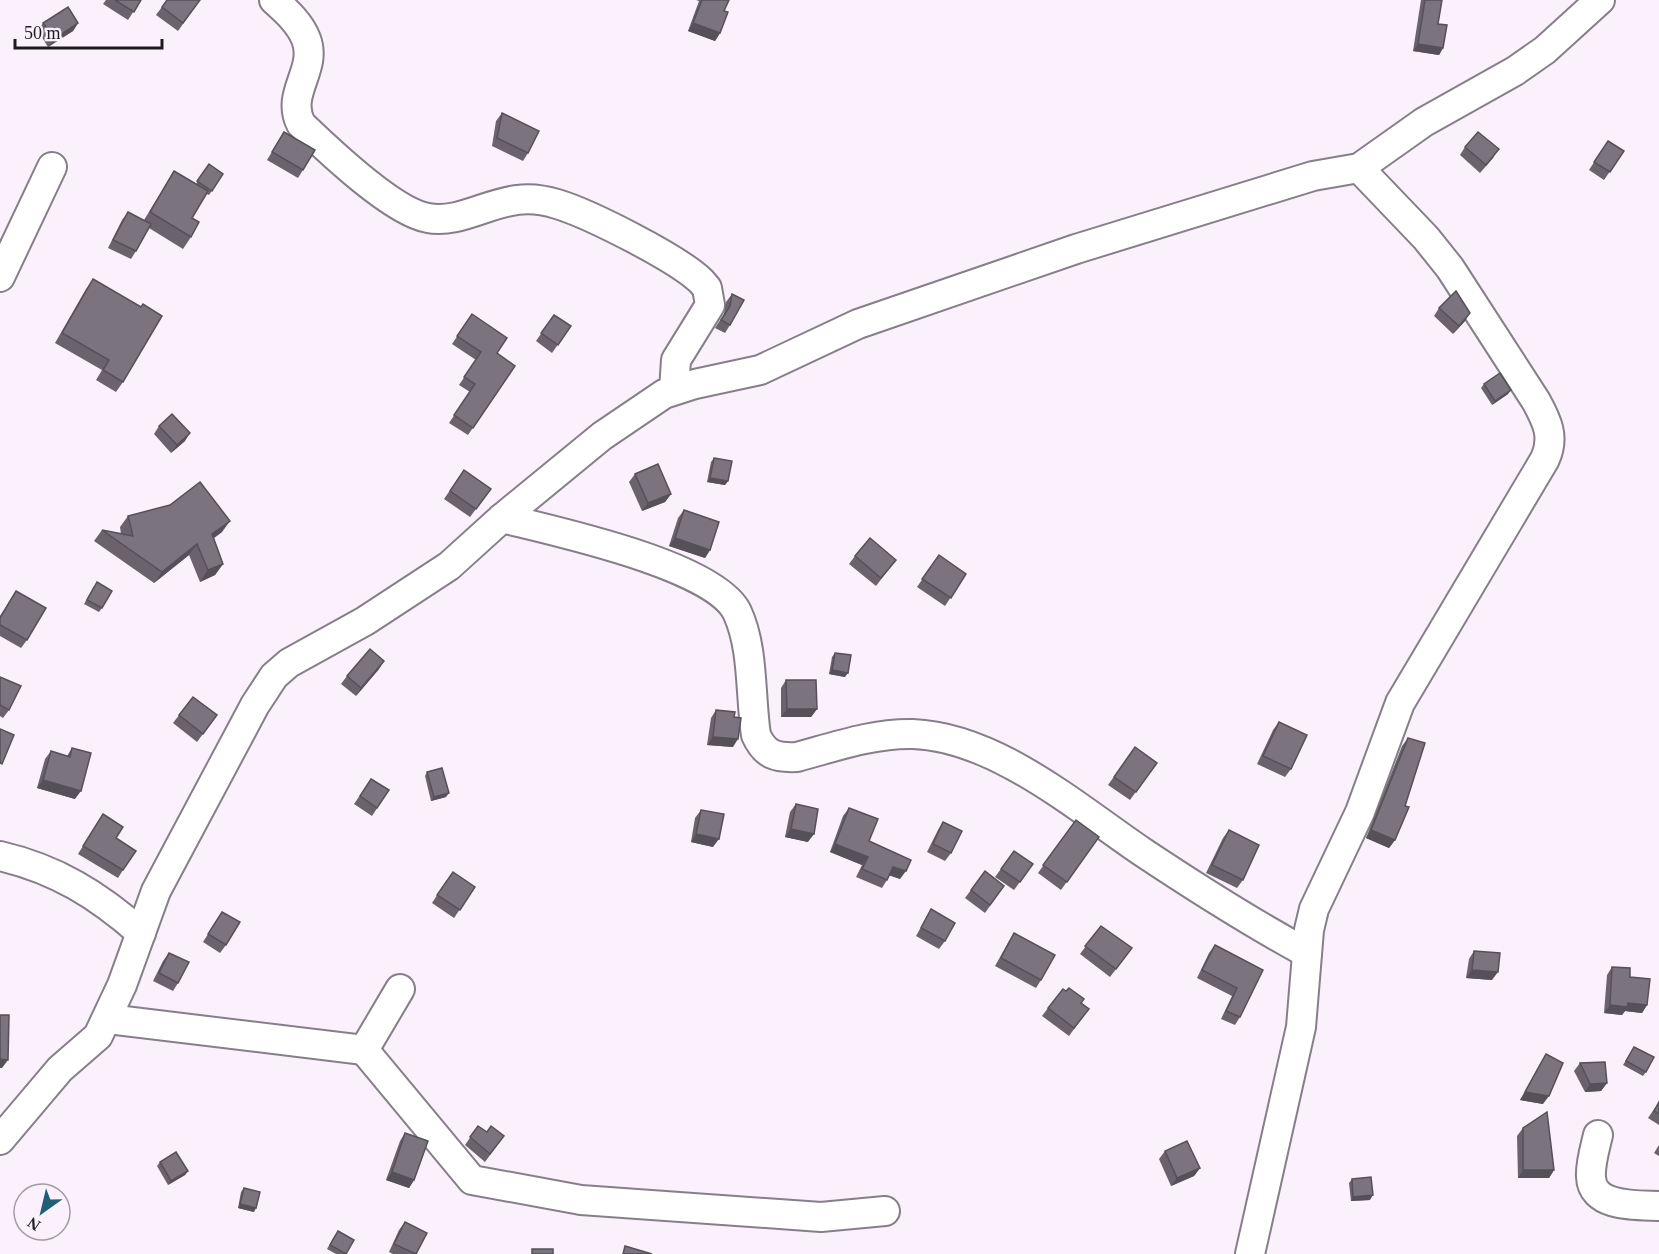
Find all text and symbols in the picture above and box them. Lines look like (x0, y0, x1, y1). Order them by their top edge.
scale bar (15, 12, 162, 50)
text: 50 m (24, 23, 61, 43)
north arrow (12, 1182, 72, 1242)
text: N (24, 1213, 43, 1234)

